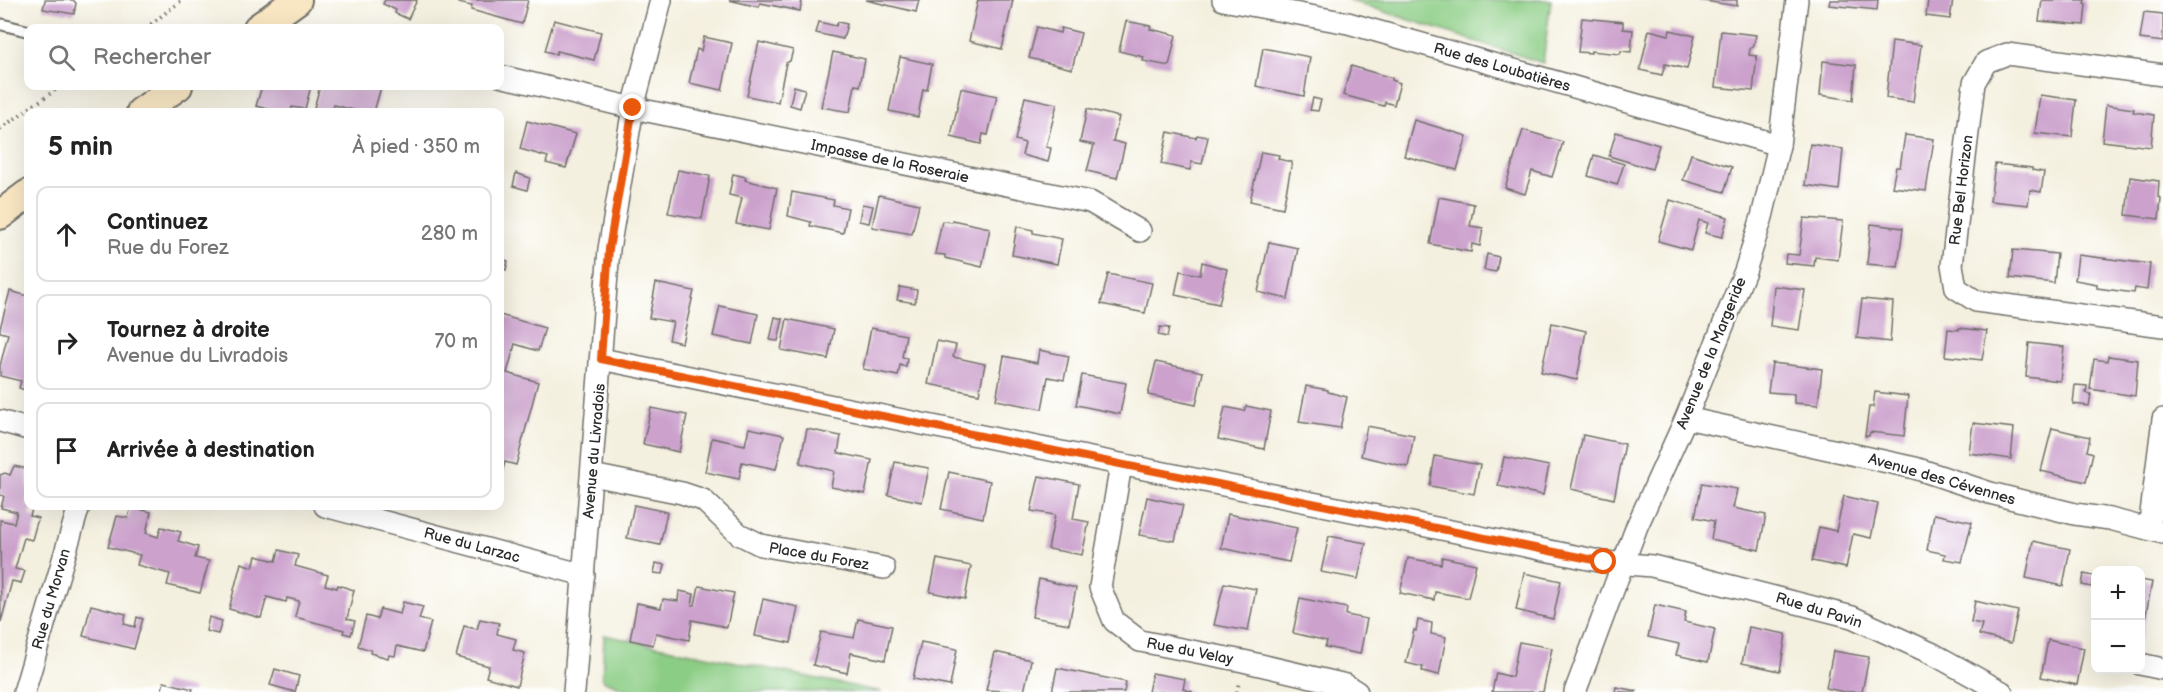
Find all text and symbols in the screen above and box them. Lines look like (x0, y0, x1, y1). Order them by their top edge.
search box (24, 24, 504, 90)
street label: Rue des Loubatières (1431, 39, 1573, 96)
icon: search (45, 41, 78, 74)
text: Rechercher (93, 44, 211, 71)
route end (619, 94, 645, 120)
text: 5 min (48, 132, 113, 163)
street label: Rue Bel Horizon (1945, 134, 1978, 246)
text: À pied · 350 m (352, 135, 480, 159)
street label: Impasse de la Roseraie (809, 135, 971, 188)
text: Continuez (107, 209, 208, 236)
icon: ahead (50, 218, 83, 251)
text: 280 m (421, 222, 478, 246)
text: Rue du Forez (107, 236, 229, 260)
street label: Avenue de la Margeride (1672, 274, 1751, 432)
text: Tournez à droite (107, 317, 270, 344)
icon: right (50, 326, 83, 359)
text: 70 m (434, 330, 478, 354)
text: Avenue du Livradois (107, 344, 288, 368)
street label: Avenue du Livradois (579, 382, 610, 520)
icon: arrive (50, 434, 83, 467)
text: Arrivée à destination (107, 437, 315, 464)
street label: Avenue des Cévennes (1866, 449, 2018, 510)
street label: Rue du Larzac (422, 524, 522, 567)
street label: Place du Forez (767, 538, 871, 575)
street label: Rue du Morvan (28, 547, 75, 652)
route start (1590, 548, 1616, 574)
map controls (2091, 566, 2145, 674)
button: + (2091, 566, 2145, 620)
street label: Rue du Pavin (1773, 588, 1864, 633)
button: − (2091, 620, 2145, 674)
street label: Rue du Velay (1145, 634, 1235, 669)

